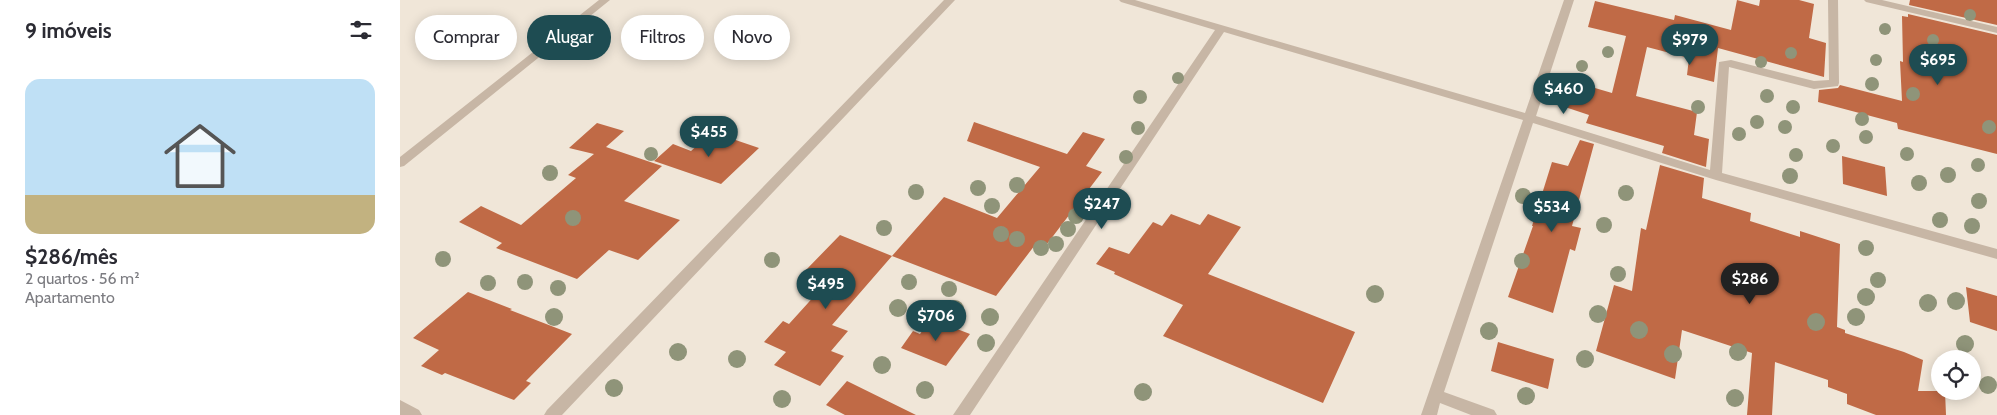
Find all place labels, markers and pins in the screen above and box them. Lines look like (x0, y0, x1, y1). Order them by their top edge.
pin: $979 (1660, 23, 1720, 66)
pin: $695 (1908, 44, 1968, 86)
pin: $460 (1534, 72, 1594, 115)
pin: $455 (679, 116, 739, 158)
pin: $247 (1072, 188, 1132, 230)
pin: $534 (1522, 190, 1582, 233)
pin: $286 (1720, 262, 1780, 305)
pin: $495 (796, 268, 856, 310)
pin: $706 (906, 300, 966, 342)

